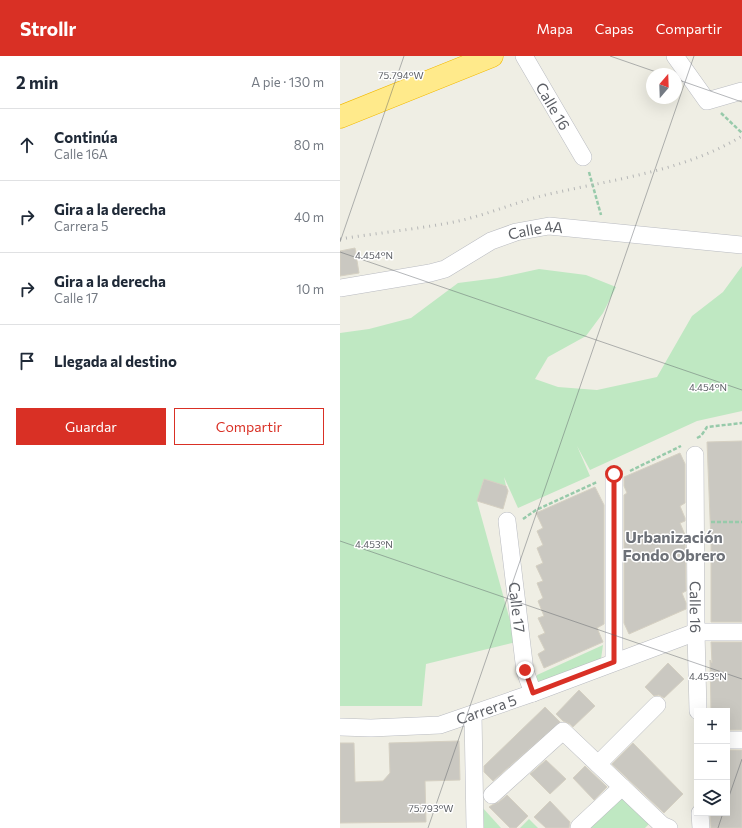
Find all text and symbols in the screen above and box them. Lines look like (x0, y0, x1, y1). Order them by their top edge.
text: Strollr (20, 17, 76, 40)
text: Mapa (537, 20, 573, 37)
text: Capas (595, 20, 634, 37)
text: Compartir (656, 20, 722, 37)
north arrow (646, 68, 682, 104)
text: 75.794°W (378, 69, 424, 81)
text: 2 min (16, 72, 58, 93)
text: A pie · 130 m (251, 74, 324, 90)
street label: Calle 16 (532, 79, 574, 133)
text: Continúa (54, 128, 118, 146)
icon: ahead (16, 134, 38, 156)
text: 80 m (294, 137, 324, 153)
text: Calle 16A (54, 146, 108, 162)
text: Gira a la derecha (54, 200, 166, 218)
icon: right (16, 206, 38, 228)
text: 40 m (294, 209, 324, 225)
street label: Calle 4A (505, 216, 564, 243)
text: Carrera 5 (54, 218, 109, 234)
text: 4.454°N (355, 249, 393, 261)
text: Gira a la derecha (54, 272, 166, 290)
icon: right (16, 278, 38, 300)
text: 10 m (296, 281, 324, 297)
text: Calle 17 (54, 290, 98, 306)
icon: arrive (16, 350, 38, 372)
text: Llegada al destino (54, 352, 177, 370)
text: 4.454°N (689, 381, 727, 393)
button: Guardar (16, 408, 166, 445)
button: Compartir (174, 408, 324, 445)
route start (605, 465, 623, 483)
district label: Urbanización Fondo Obrero (622, 527, 726, 564)
text: 4.453°N (355, 538, 393, 550)
street label: Calle 17 (505, 581, 529, 634)
street label: Calle 16 (687, 581, 705, 633)
route end (516, 661, 534, 679)
text: 4.453°N (689, 670, 727, 682)
street label: Carrera 5 (454, 690, 519, 728)
map controls (694, 708, 730, 816)
button: + (694, 708, 730, 744)
button: − (694, 744, 730, 780)
button: layers (694, 780, 730, 816)
text: 75.793°W (409, 802, 453, 814)

